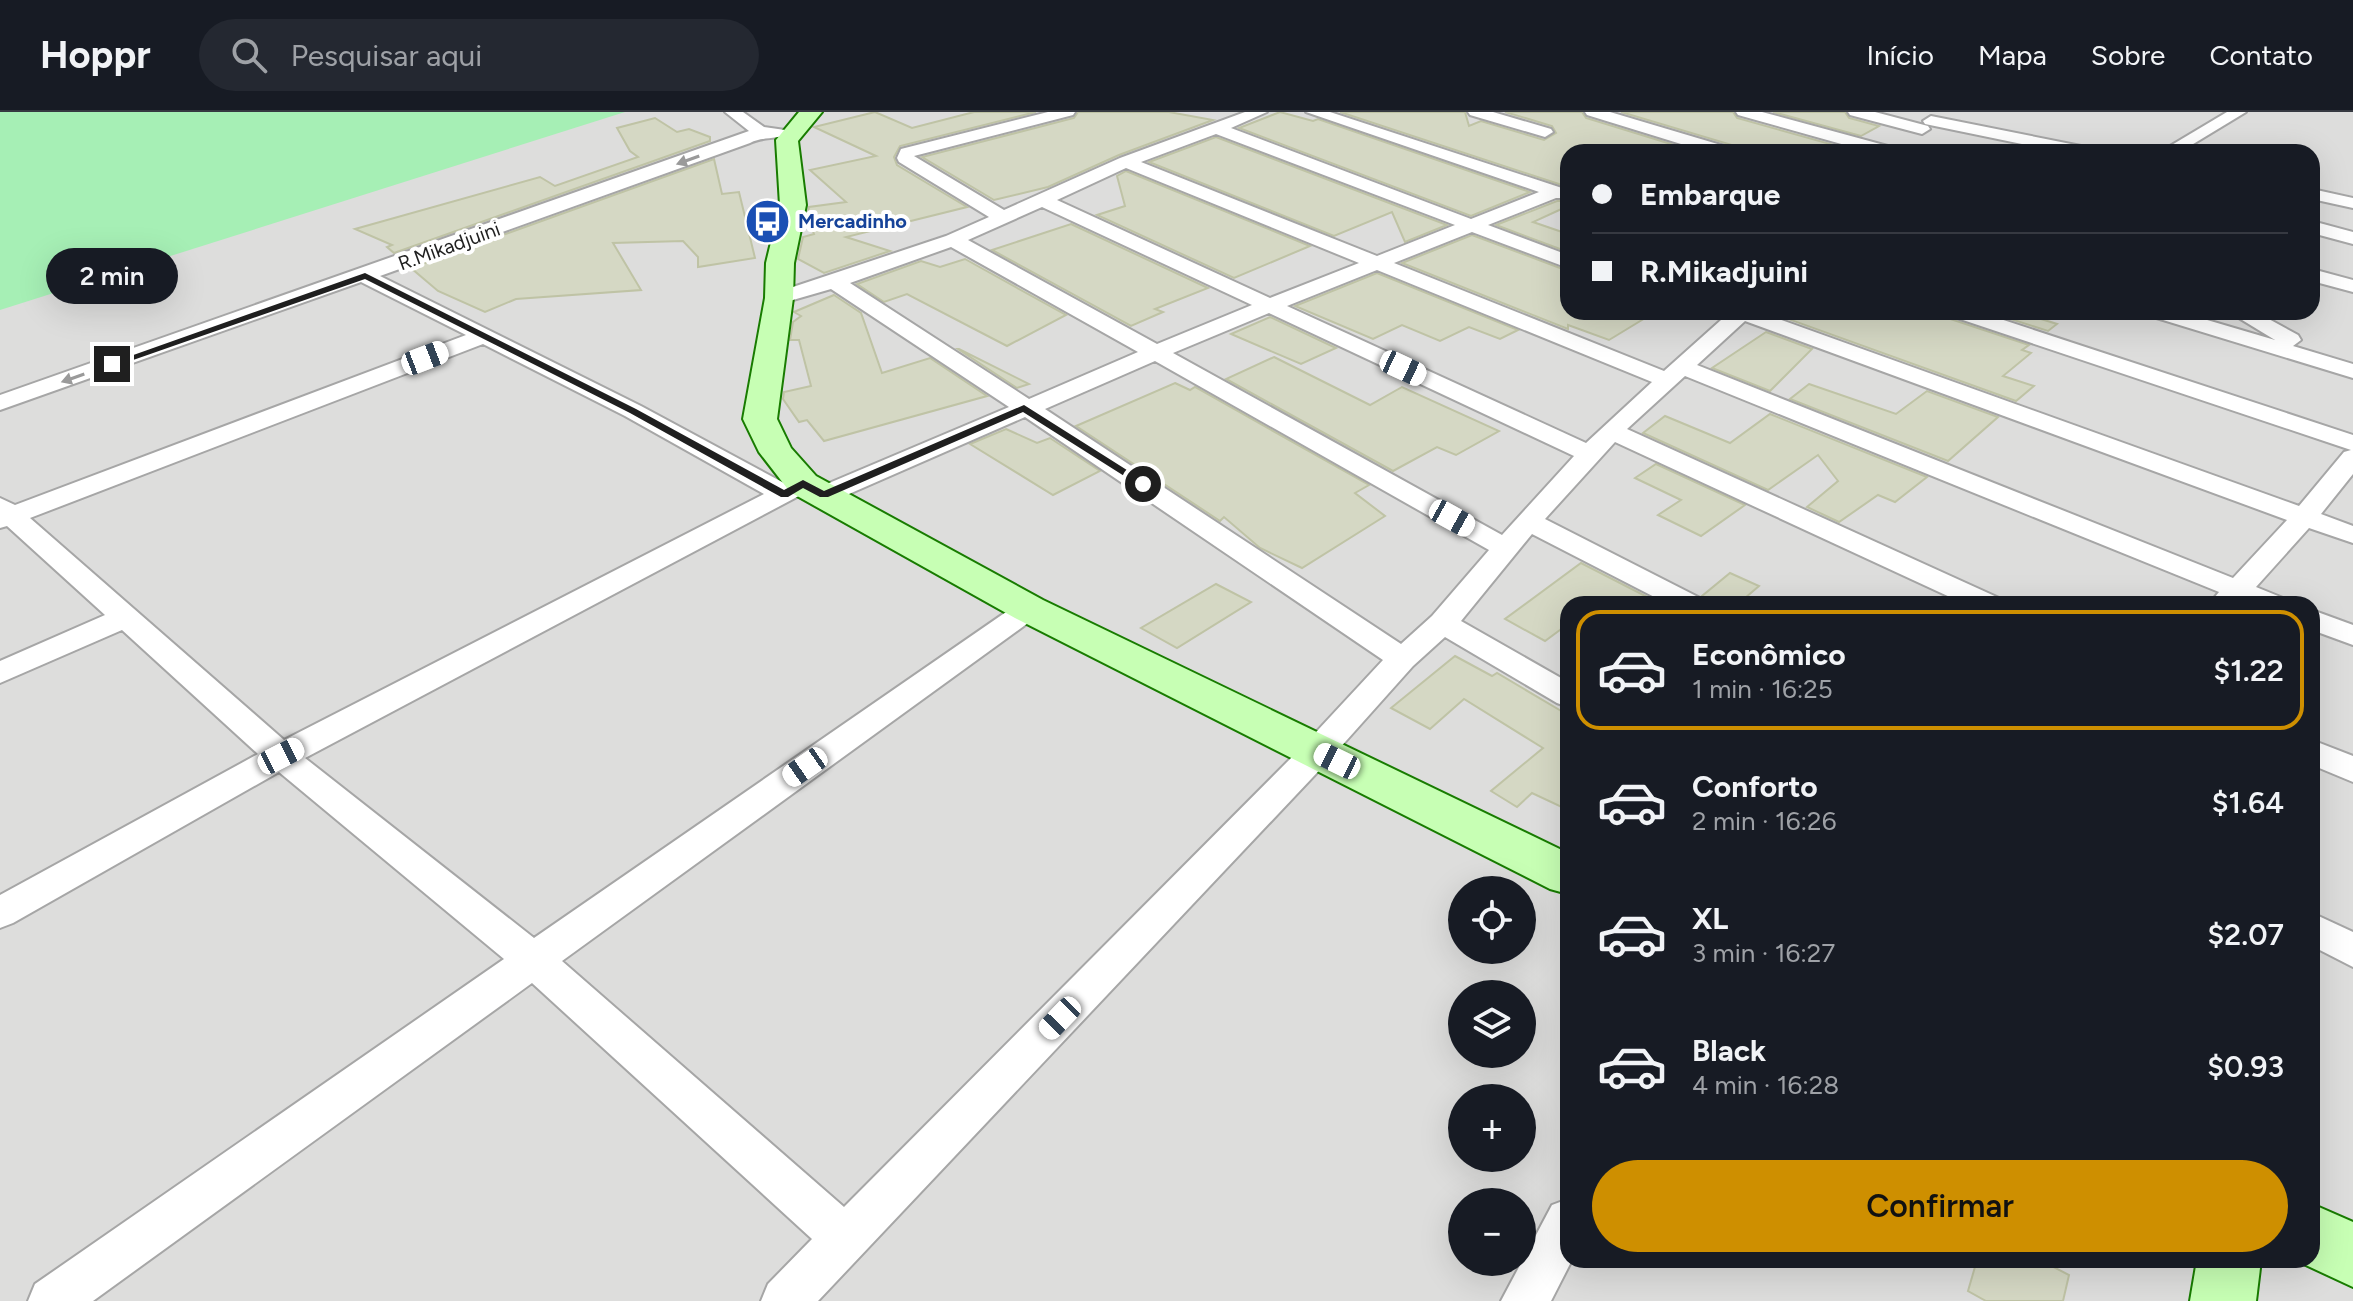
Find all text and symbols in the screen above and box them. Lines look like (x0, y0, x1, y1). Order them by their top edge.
search box (199, 19, 759, 91)
text: Hoppr (40, 32, 151, 78)
icon: search (227, 33, 271, 77)
text: Pesquisar aqui (291, 37, 482, 74)
text: Início (1866, 38, 1934, 72)
text: Mapa (1978, 38, 2047, 72)
text: Sobre (2091, 38, 2165, 72)
text: Contato (2209, 38, 2313, 72)
one-way arrow (675, 154, 699, 167)
text: Embarque (1640, 176, 1781, 213)
bus stop icon: Mercadinho (743, 197, 791, 245)
place label: Mercadinho (798, 209, 907, 233)
street label: R.Mikadjuini (395, 216, 503, 276)
callout: 2 min (46, 248, 178, 304)
text: R.Mikadjuini (1640, 253, 1808, 290)
text: 2 min (80, 260, 144, 292)
car (398, 338, 452, 378)
route end (94, 346, 130, 382)
car (1376, 347, 1430, 389)
one-way arrow (61, 372, 85, 384)
route start (1125, 466, 1161, 502)
car (1425, 496, 1479, 540)
icon: car (1596, 634, 1668, 706)
text: Econômico (1692, 636, 1846, 673)
text: $1.22 (2213, 652, 2284, 689)
text: 1 min · 16:25 (1692, 673, 1833, 705)
car (254, 734, 308, 778)
car (1310, 740, 1364, 782)
car (778, 743, 832, 791)
icon: car (1596, 766, 1668, 838)
text: Conforto (1692, 768, 1818, 805)
text: $1.64 (2212, 784, 2284, 821)
text: 2 min · 16:26 (1692, 805, 1836, 837)
map controls (1448, 876, 1536, 1276)
button: locate (1448, 876, 1536, 964)
icon: car (1596, 898, 1668, 970)
text: XL (1692, 900, 1728, 937)
text: $2.07 (2207, 916, 2284, 953)
text: 3 min · 16:27 (1692, 937, 1835, 969)
button: layers (1448, 980, 1536, 1068)
car (1035, 992, 1085, 1044)
icon: car (1596, 1030, 1668, 1102)
text: Black (1692, 1032, 1766, 1069)
text: $0.93 (2207, 1048, 2284, 1085)
text: 4 min · 16:28 (1692, 1069, 1839, 1101)
button: + (1448, 1084, 1536, 1172)
button: Confirmar (1592, 1160, 2288, 1252)
button: − (1448, 1188, 1536, 1276)

